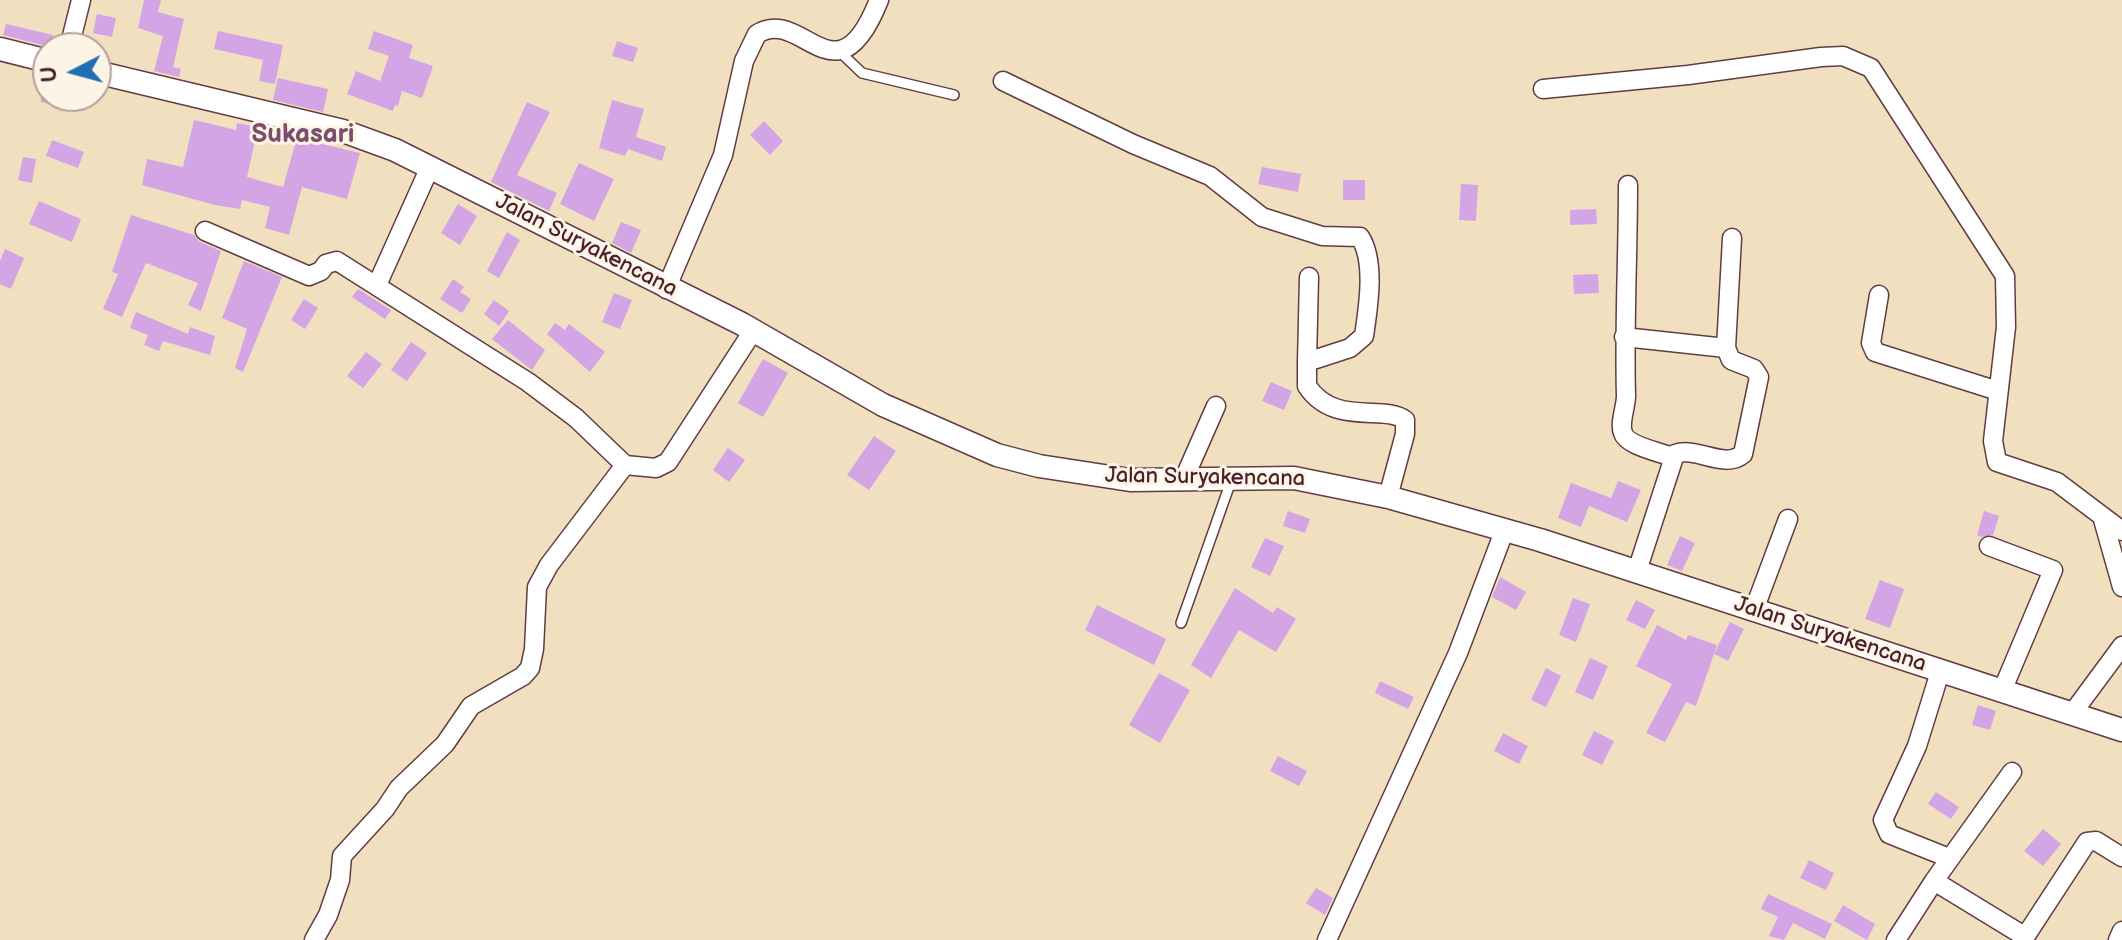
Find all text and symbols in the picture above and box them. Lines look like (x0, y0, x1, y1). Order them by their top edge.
north arrow (32, 32, 112, 112)
text: U (35, 65, 64, 84)
district label: Sukasari (252, 119, 354, 151)
street label: Jalan Suryakencana (491, 189, 681, 303)
street label: Jalan Suryakencana (1105, 463, 1305, 493)
street label: Jalan Suryakencana (1731, 591, 1929, 679)

